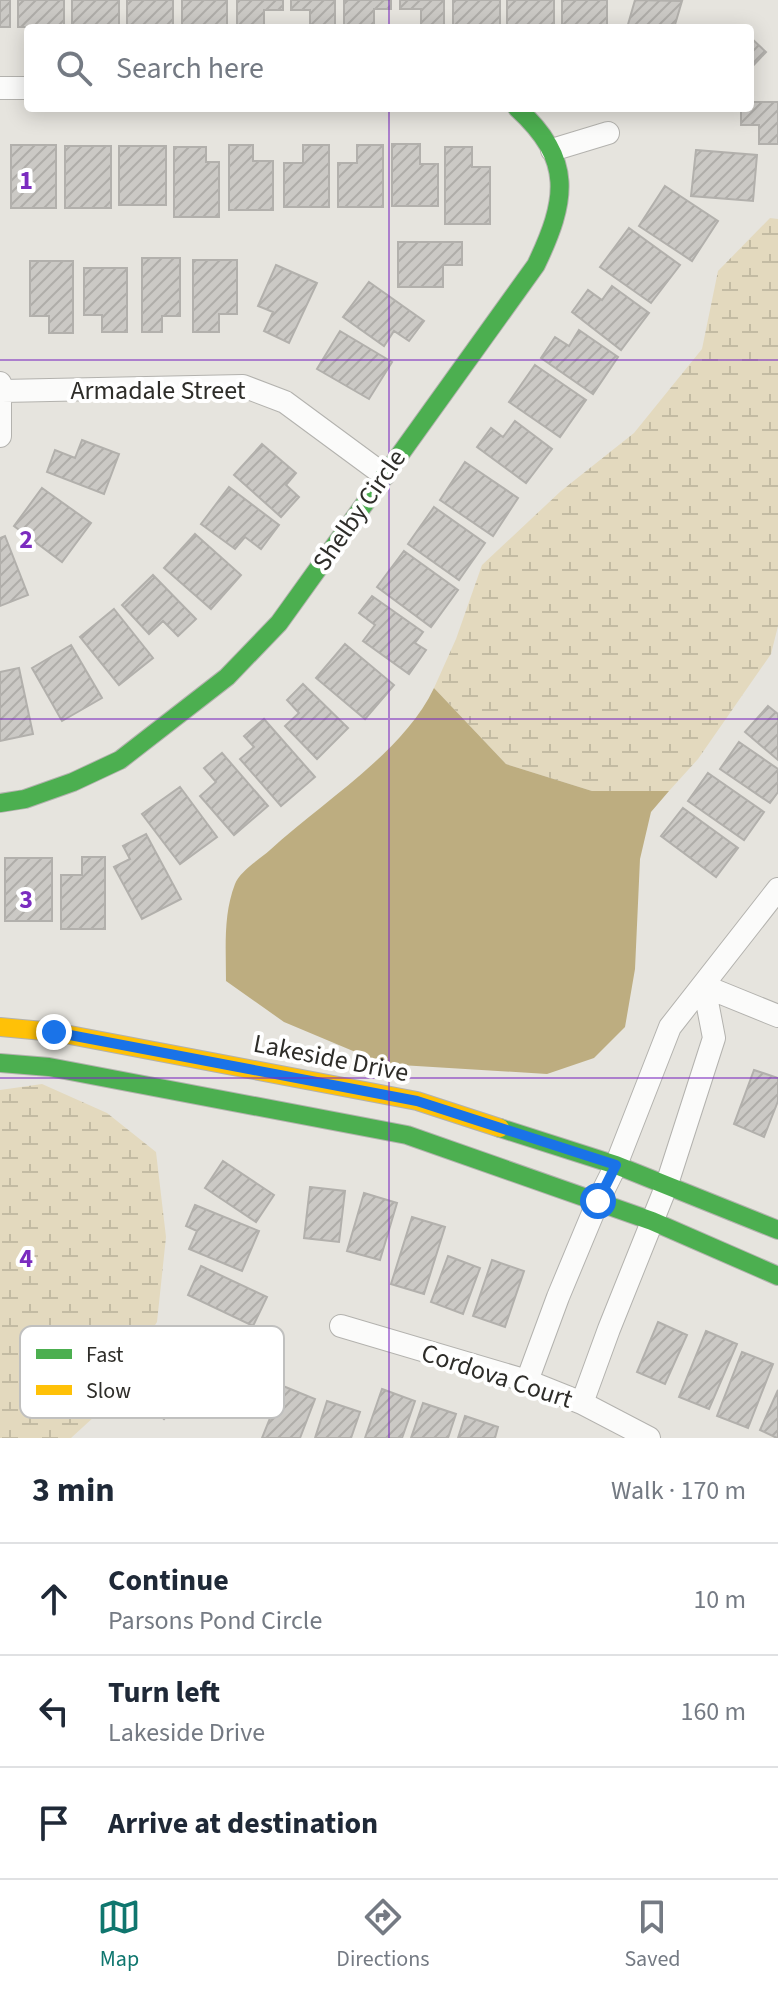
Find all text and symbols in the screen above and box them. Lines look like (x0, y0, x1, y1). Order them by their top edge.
search box (24, 24, 754, 112)
icon: search (52, 46, 96, 90)
text: Search here (116, 47, 264, 90)
text: 1 (19, 162, 33, 199)
street label: Armadale Street (70, 372, 246, 409)
street label: Shelby Circle (304, 442, 414, 578)
text: 2 (19, 521, 33, 558)
text: 3 (19, 881, 33, 918)
route end (36, 1014, 72, 1050)
street label: Lakeside Drive (250, 1025, 412, 1091)
route start (580, 1183, 616, 1219)
text: 4 (19, 1240, 33, 1277)
legend (20, 1326, 284, 1418)
street label: Cordova Court (417, 1334, 578, 1418)
text: Fast (86, 1339, 124, 1371)
text: Slow (86, 1375, 131, 1407)
text: 3 min (32, 1466, 115, 1515)
text: Walk · 170 m (611, 1472, 746, 1509)
text: Continue (108, 1559, 229, 1602)
icon: ahead (32, 1577, 76, 1621)
text: 10 m (693, 1581, 746, 1618)
text: Parsons Pond Circle (108, 1602, 322, 1639)
text: Turn left (108, 1671, 220, 1714)
icon: left (32, 1689, 76, 1733)
text: 160 m (680, 1693, 746, 1730)
text: Lakeside Drive (108, 1714, 265, 1751)
icon: arrive (32, 1801, 76, 1845)
text: Arrive at destination (108, 1802, 378, 1845)
tab: Map (97, 1895, 141, 1975)
tab: Directions (336, 1895, 429, 1975)
tab: Saved (624, 1895, 681, 1975)

